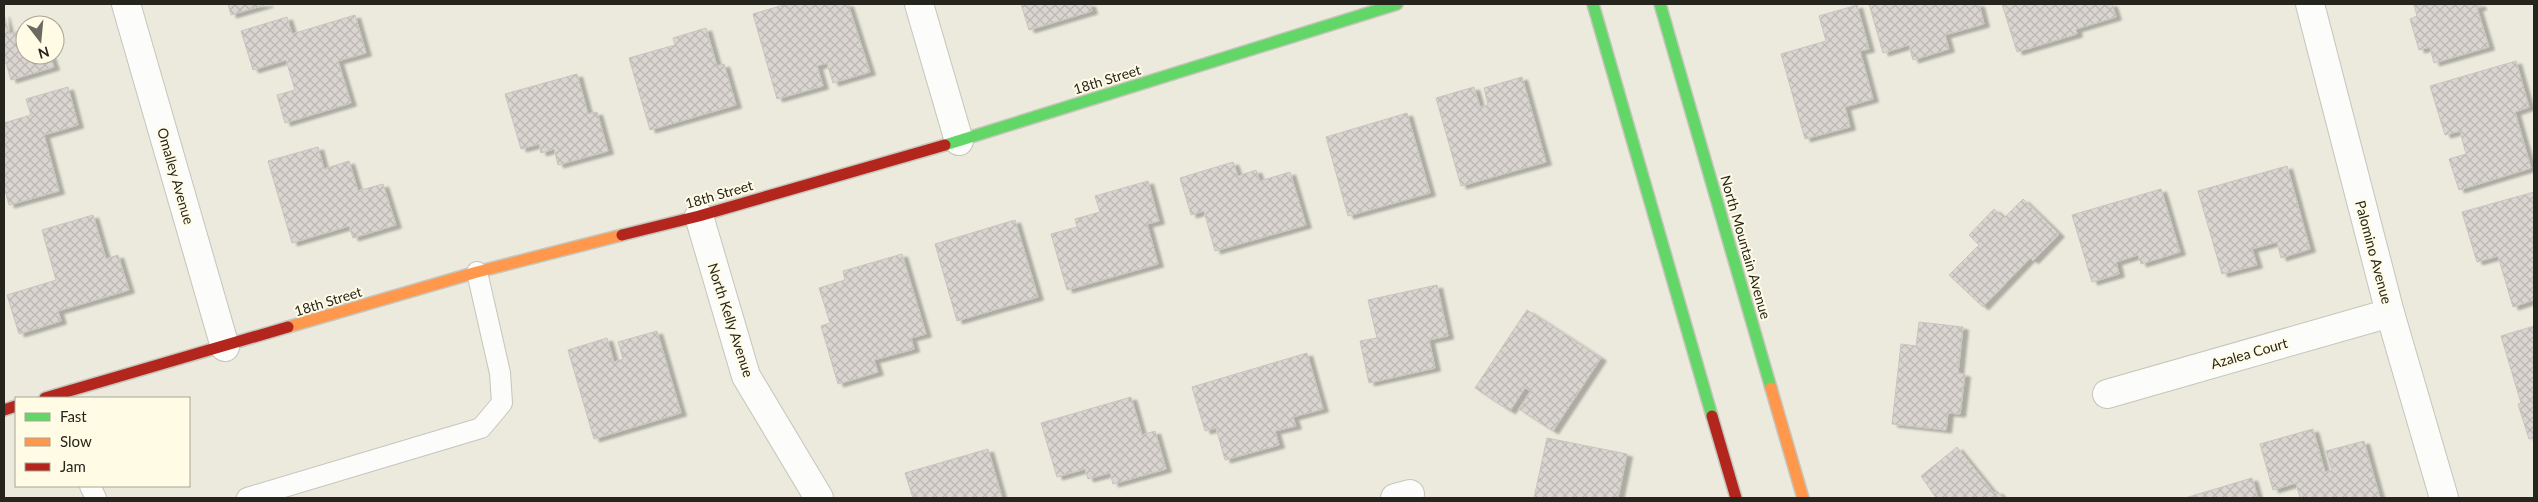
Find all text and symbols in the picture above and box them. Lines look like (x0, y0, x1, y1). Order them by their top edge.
north arrow (15, 15, 65, 65)
text: N (36, 43, 51, 63)
street label: 18th Street (1071, 61, 1143, 97)
street label: Omalley Avenue (154, 126, 198, 226)
street label: North Mountain Avenue (1717, 173, 1775, 321)
street label: 18th Street (683, 176, 755, 212)
street label: Palomino Avenue (2352, 198, 2396, 306)
street label: North Kelly Avenue (705, 261, 757, 379)
street label: 18th Street (292, 283, 364, 319)
street label: Azalea Court (2209, 334, 2289, 372)
legend (15, 397, 190, 487)
text: Fast (60, 407, 87, 425)
text: Slow (60, 432, 92, 450)
text: Jam (60, 457, 86, 475)

